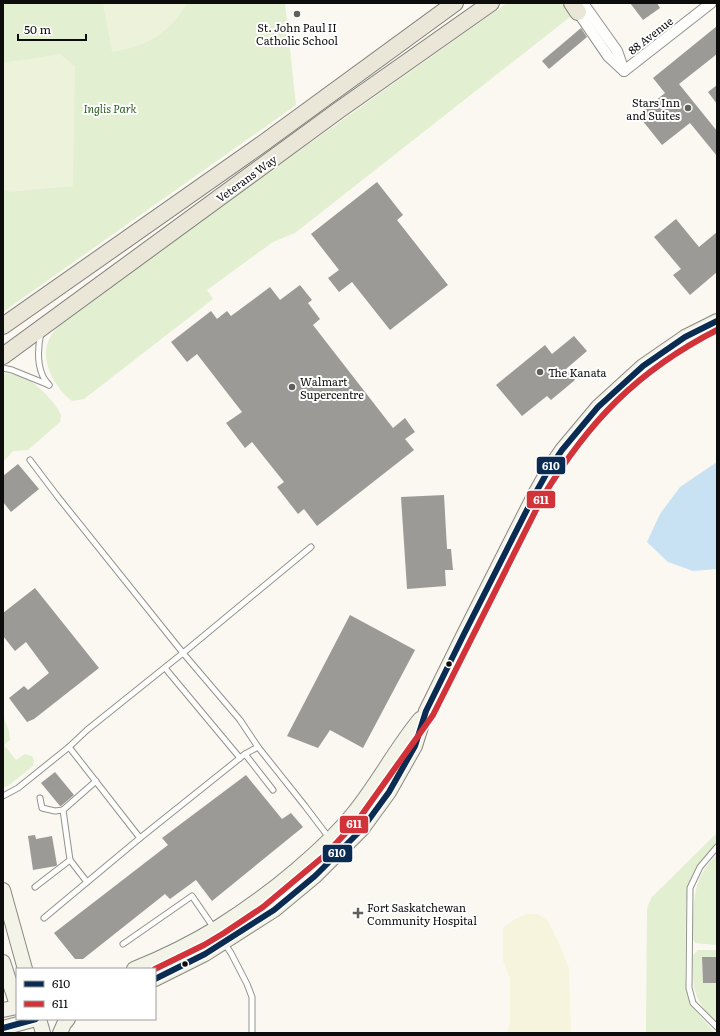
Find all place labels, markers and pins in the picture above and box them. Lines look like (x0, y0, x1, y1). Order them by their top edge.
marker: St. John Paul II Catholic School (292, 9, 302, 19)
place label: St. John Paul II Catholic School (256, 19, 338, 48)
place label: Stars Inn and Suites (626, 94, 680, 123)
marker: Stars Inn and Suites (683, 103, 693, 113)
place label: The Kanata (548, 364, 607, 380)
marker: The Kanata (535, 367, 545, 377)
place label: Walmart Supercentre (300, 373, 364, 402)
marker: Walmart Supercentre (287, 382, 297, 392)
unlabelled marker (444, 659, 454, 669)
place label: Fort Saskatchewan Community Hospital (367, 899, 477, 928)
marker: Fort Saskatchewan Community Hospital (352, 907, 364, 919)
unlabelled marker (180, 959, 190, 969)

